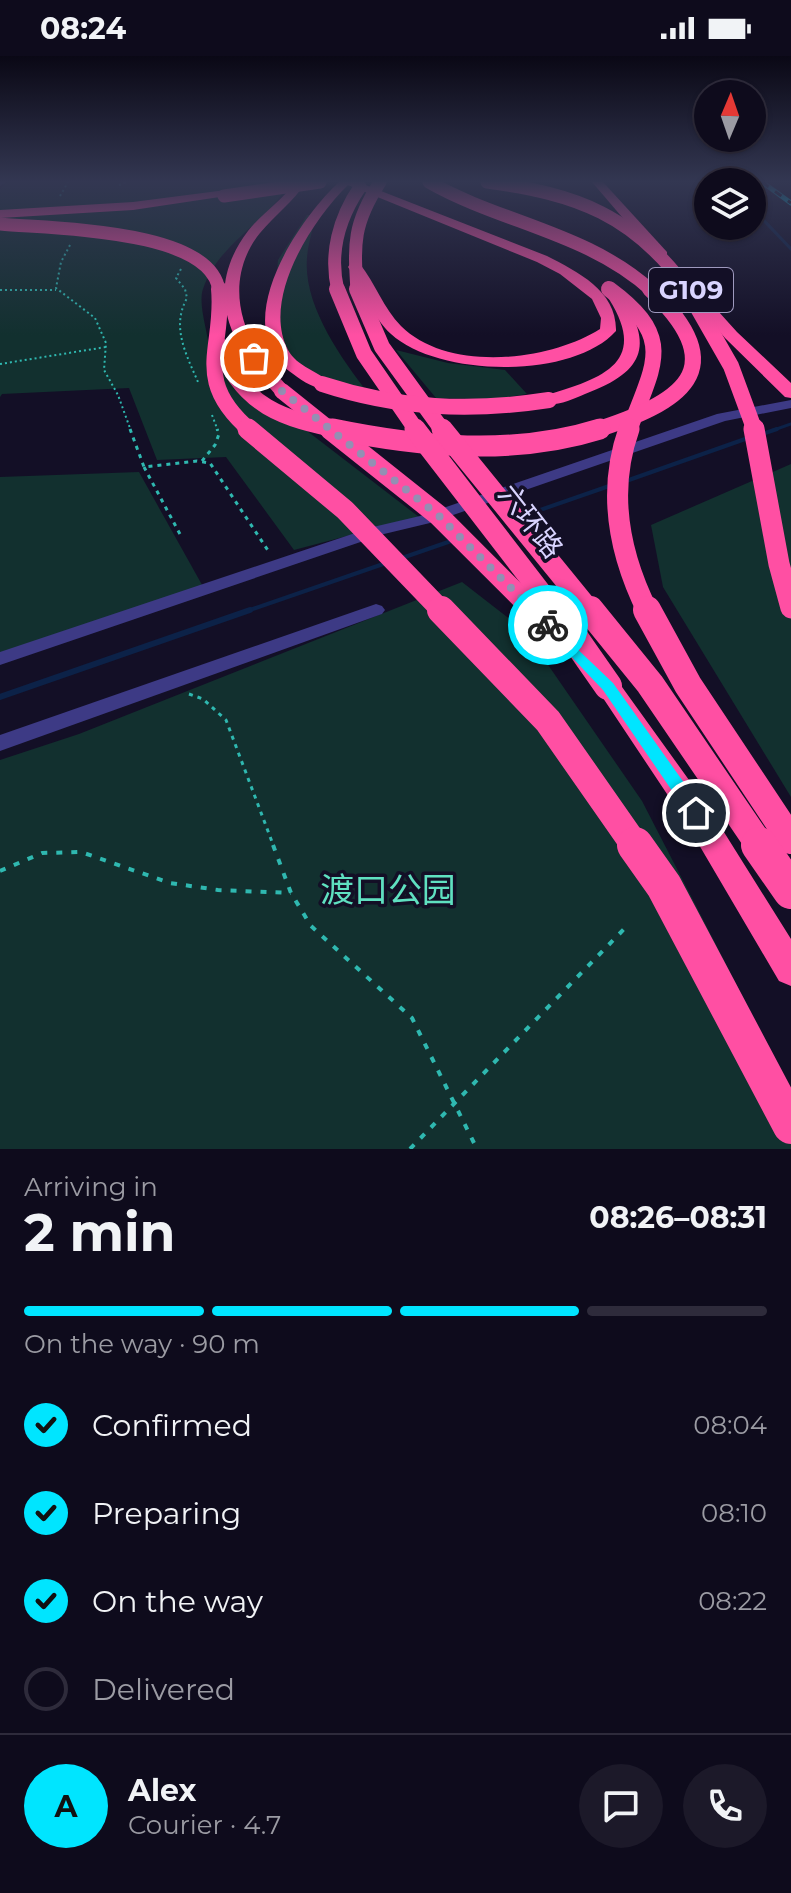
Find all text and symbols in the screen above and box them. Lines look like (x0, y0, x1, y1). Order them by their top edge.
text: 08:24 (40, 10, 126, 47)
north arrow (694, 80, 766, 152)
map controls (694, 80, 766, 240)
button: layers (694, 168, 766, 240)
road number: G109 (649, 268, 733, 312)
pin (220, 324, 288, 392)
icon: bag (232, 336, 276, 380)
street label: 六环路 (492, 477, 570, 565)
courier (508, 585, 588, 665)
icon: bike (526, 603, 570, 647)
pin (662, 779, 730, 847)
icon: home (674, 791, 718, 835)
park label: 渡口公园 (320, 869, 456, 911)
text: Arriving in (24, 1171, 158, 1203)
text: 08:26–08:31 (589, 1199, 767, 1236)
text: 2 min (24, 1201, 176, 1264)
text: On the way · 90 m (24, 1328, 260, 1360)
icon: check (24, 1403, 68, 1447)
text: Confirmed (92, 1407, 252, 1444)
text: 08:04 (693, 1409, 767, 1441)
icon: check (24, 1491, 68, 1535)
text: Preparing (92, 1495, 241, 1532)
text: 08:10 (701, 1497, 767, 1529)
icon: check (24, 1579, 68, 1623)
text: On the way (92, 1583, 263, 1620)
text: 08:22 (698, 1585, 767, 1617)
text: Delivered (92, 1671, 235, 1708)
button: chat (579, 1764, 663, 1848)
button: phone (683, 1764, 767, 1848)
text: Alex (128, 1772, 196, 1809)
text: A (55, 1788, 77, 1825)
text: Courier · 4.7 (128, 1809, 281, 1841)

